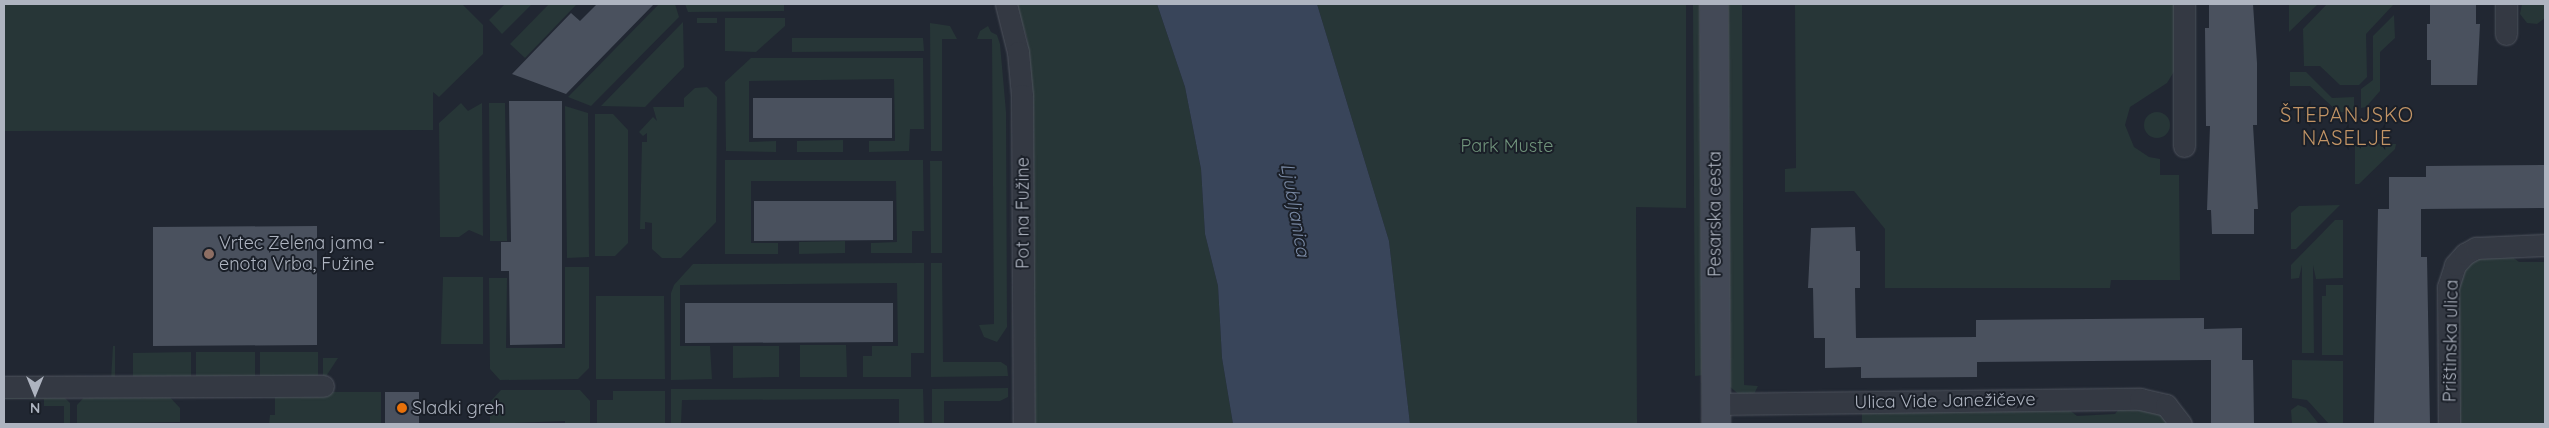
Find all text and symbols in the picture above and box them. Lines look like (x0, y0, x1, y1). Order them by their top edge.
district label: ŠTEPANJSKO NASELJE (2279, 102, 2415, 149)
park label: Park Muste (1461, 135, 1553, 157)
street label: Pesarska cesta (1704, 151, 1726, 277)
street label: Pot na Fužine (1012, 157, 1034, 269)
water label: Ljubljanica (1276, 161, 1314, 259)
place label: Vrtec Zelena jama - enota Vrba, Fužine (219, 233, 385, 276)
marker: Vrtec Zelena jama - enota Vrba, Fužine (203, 248, 215, 260)
street label: Prištinska ulica (2439, 280, 2463, 402)
north arrow (10, 368, 60, 418)
street label: Ulica Vide Janežičeve (1854, 389, 2036, 413)
place label: Sladki greh (412, 397, 505, 419)
text: N (30, 399, 40, 417)
marker: Sladki greh (396, 402, 408, 414)

